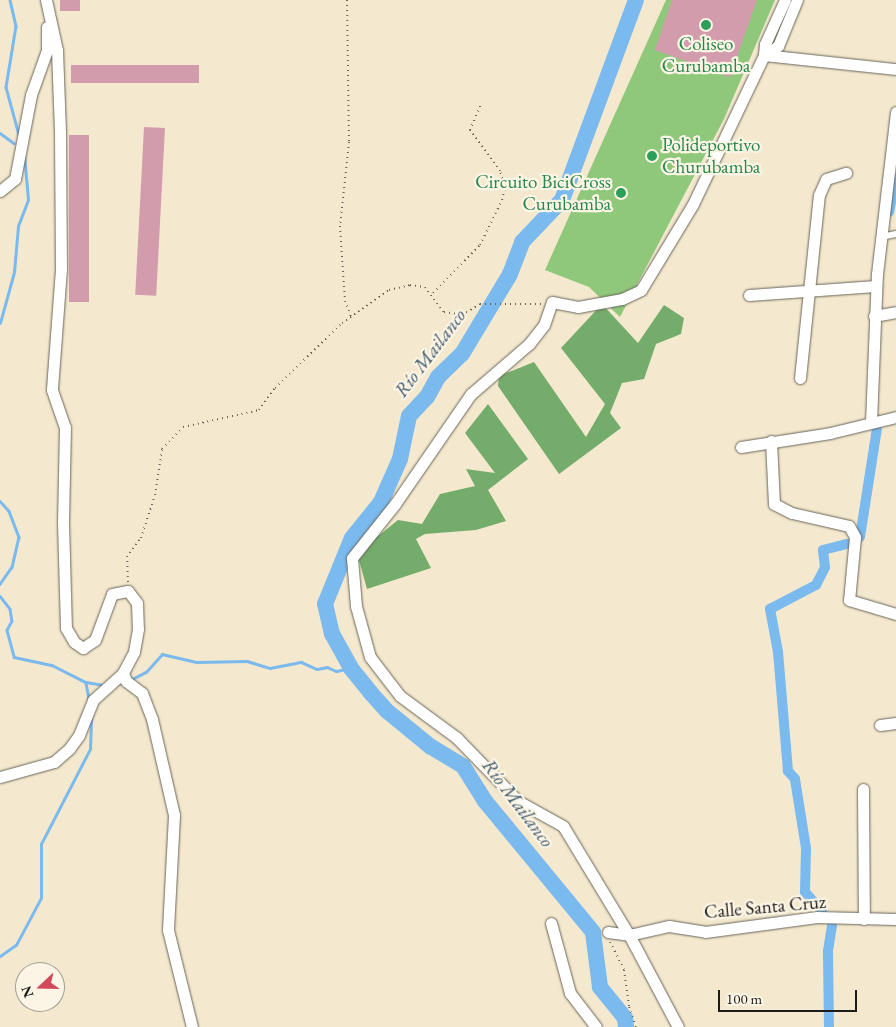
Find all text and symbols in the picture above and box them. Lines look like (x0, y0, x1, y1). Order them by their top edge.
marker: Coliseo Curubamba (700, 19, 712, 31)
place label: Coliseo Curubamba (662, 33, 750, 77)
place label: Polideportivo Churubamba (662, 134, 760, 178)
marker: Polideportivo Churubamba (646, 150, 658, 162)
place label: Circuito BiciCross Curubamba (475, 171, 611, 215)
marker: Circuito BiciCross Curubamba (615, 187, 627, 199)
water label: Río Mailanco (389, 304, 471, 402)
water label: Río Mailanco (477, 754, 559, 852)
street label: Calle Santa Cruz (703, 890, 827, 924)
north arrow (15, 962, 65, 1012)
scale bar (721, 980, 860, 1012)
text: N (17, 984, 37, 1001)
text: 100 m (726, 989, 762, 1008)

